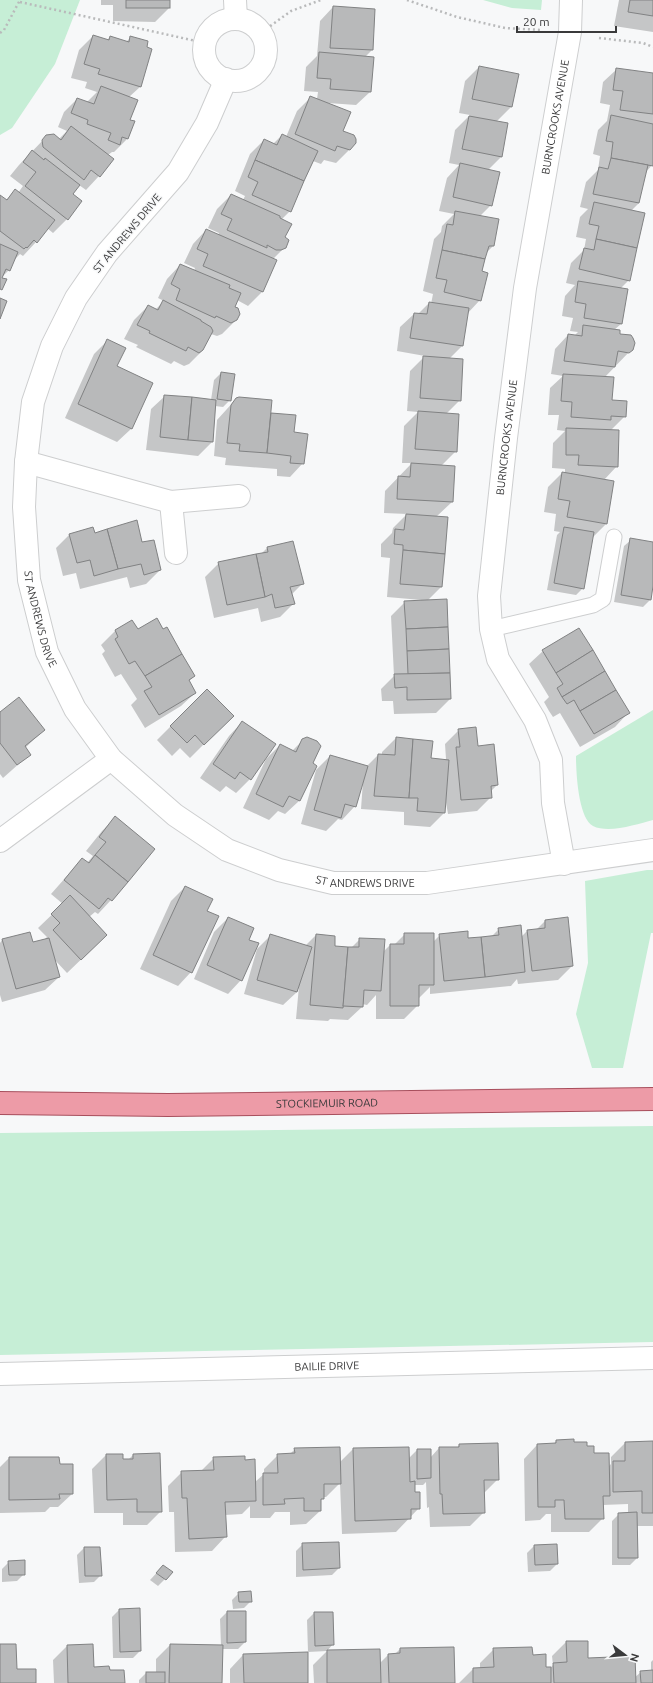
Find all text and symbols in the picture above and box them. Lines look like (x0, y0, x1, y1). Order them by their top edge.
scale bar (517, 8, 616, 34)
text: 20 m (523, 15, 550, 28)
street label: BURNCROOKS AVENUE (539, 59, 571, 175)
street label: ST ANDREWS DRIVE (91, 191, 163, 275)
street label: BURNCROOKS AVENUE (494, 379, 519, 496)
street label: ST ANDREWS DRIVE (22, 570, 59, 669)
street label: ST ANDREWS DRIVE (314, 873, 415, 889)
street label: STOCKIEMUIR ROAD (276, 1096, 378, 1110)
street label: BAILIE DRIVE (294, 1359, 359, 1373)
north arrow (605, 1635, 645, 1675)
text: N (628, 1652, 642, 1663)

